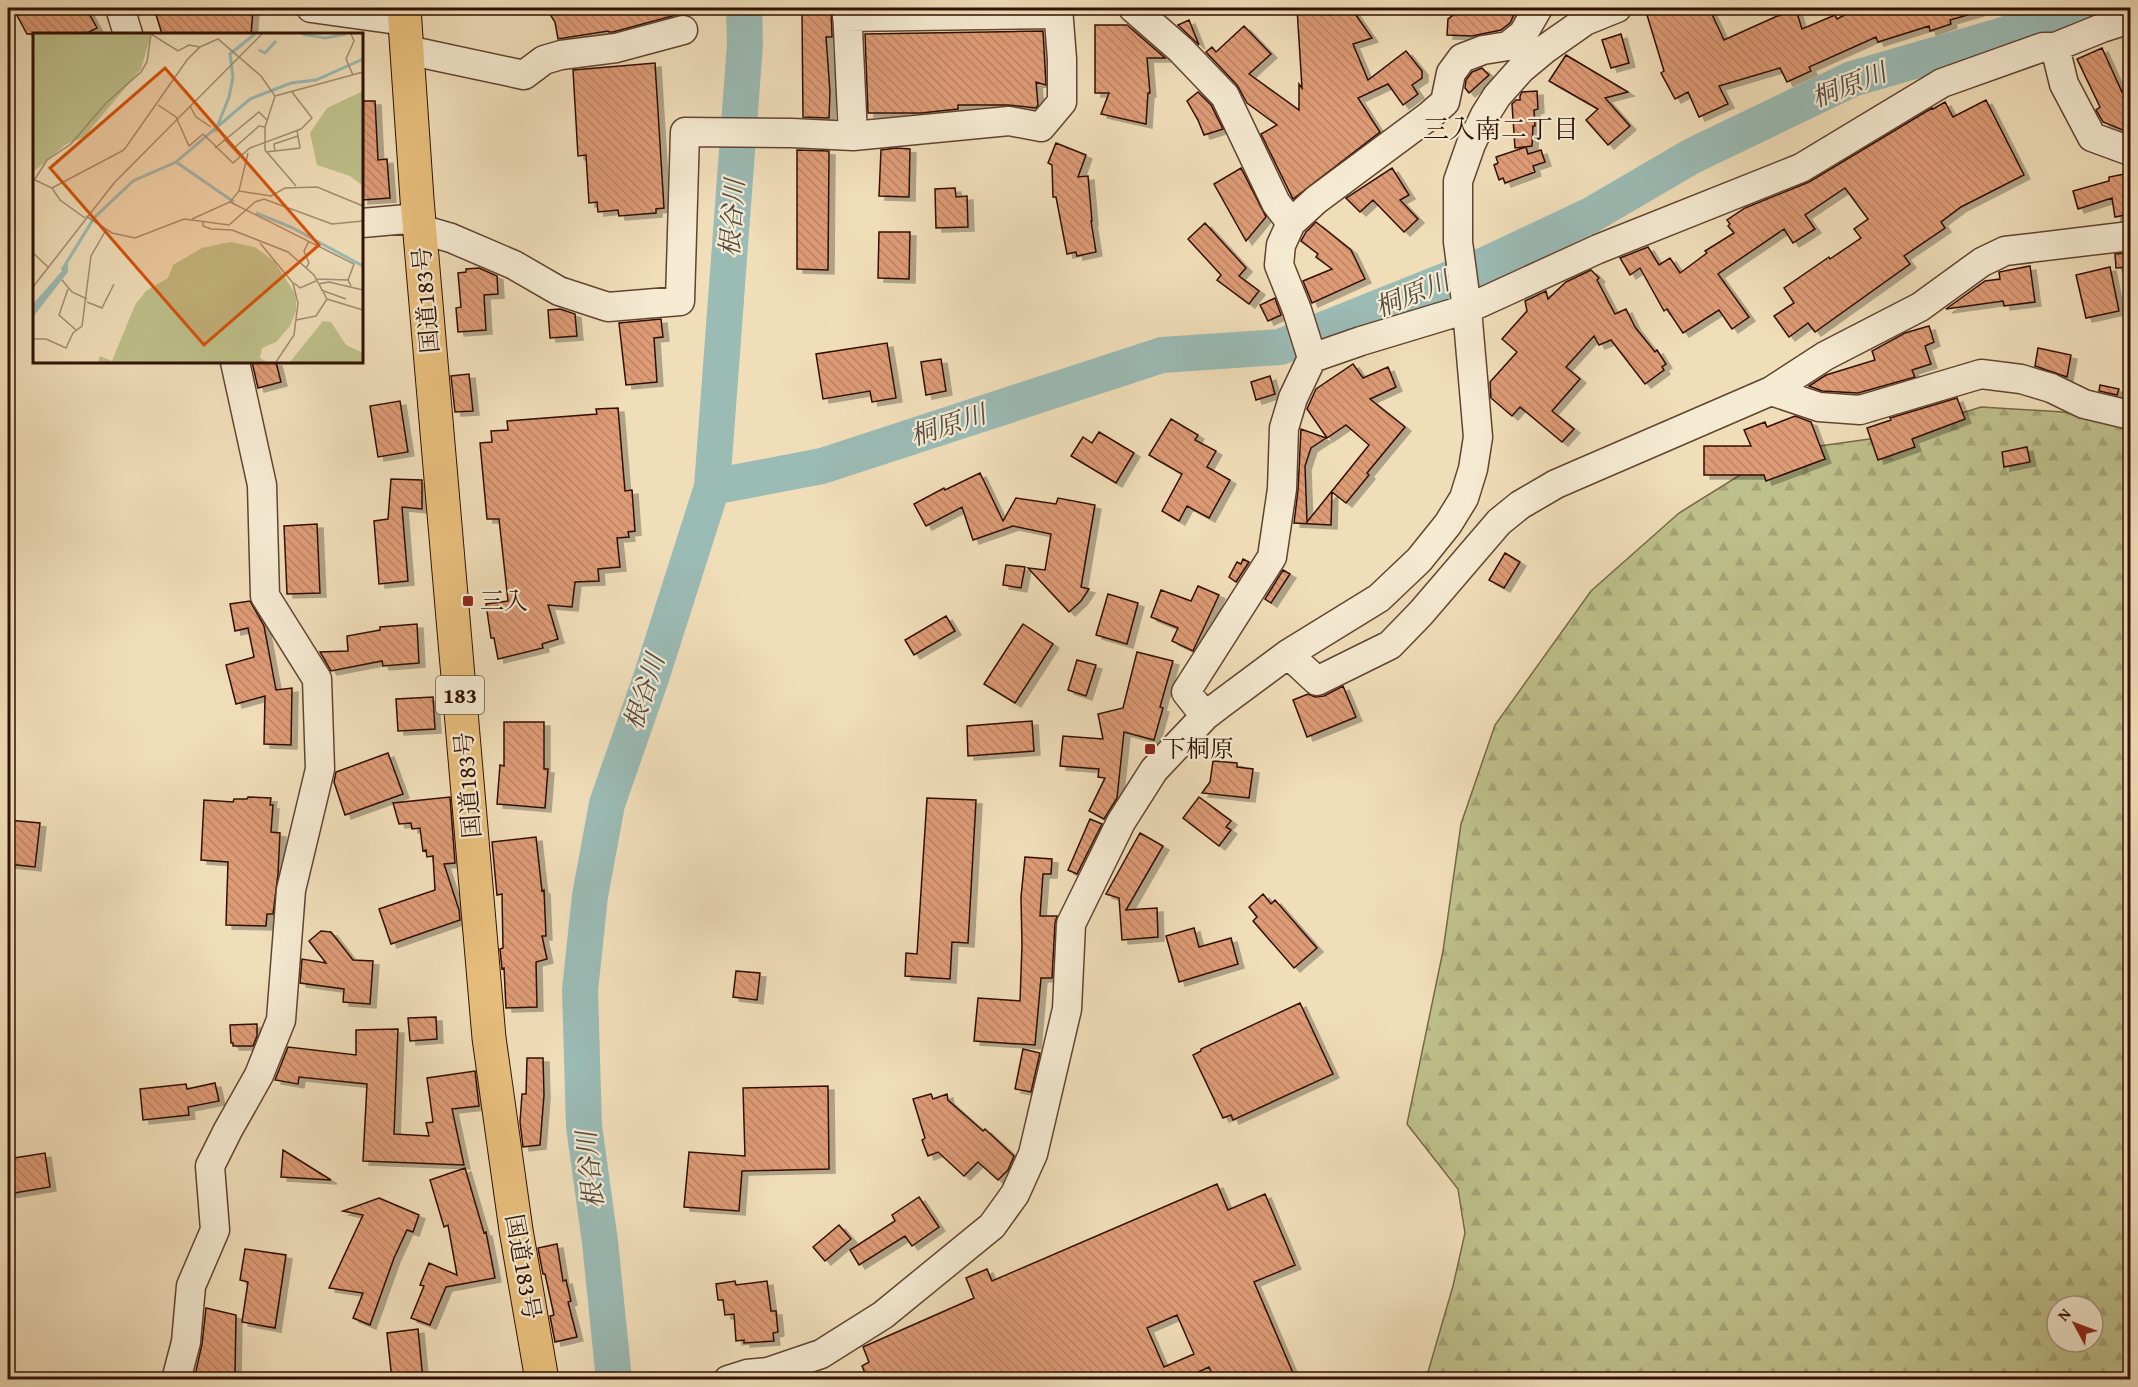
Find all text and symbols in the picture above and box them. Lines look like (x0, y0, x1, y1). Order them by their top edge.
inset map (33, 33, 363, 363)
water label: 桐原川 (1805, 51, 1895, 117)
district label: 三入南二丁目 (1423, 109, 1579, 148)
water label: 根谷川 (709, 175, 754, 258)
street label: 国道183号 (403, 245, 448, 355)
water label: 桐原川 (1368, 260, 1458, 326)
water label: 桐原川 (905, 393, 994, 455)
place label: 三入 (480, 583, 528, 618)
marker: 三入 (461, 594, 475, 608)
water label: 根谷川 (613, 646, 675, 735)
road number: 183 (436, 676, 484, 714)
street label: 国道183号 (445, 730, 490, 840)
place label: 下桐原 (1162, 731, 1234, 766)
marker: 下桐原 (1143, 742, 1157, 756)
water label: 根谷川 (566, 1126, 613, 1211)
street label: 国道183号 (497, 1211, 550, 1322)
north arrow (2045, 1294, 2105, 1354)
text: N (2051, 1302, 2076, 1326)

